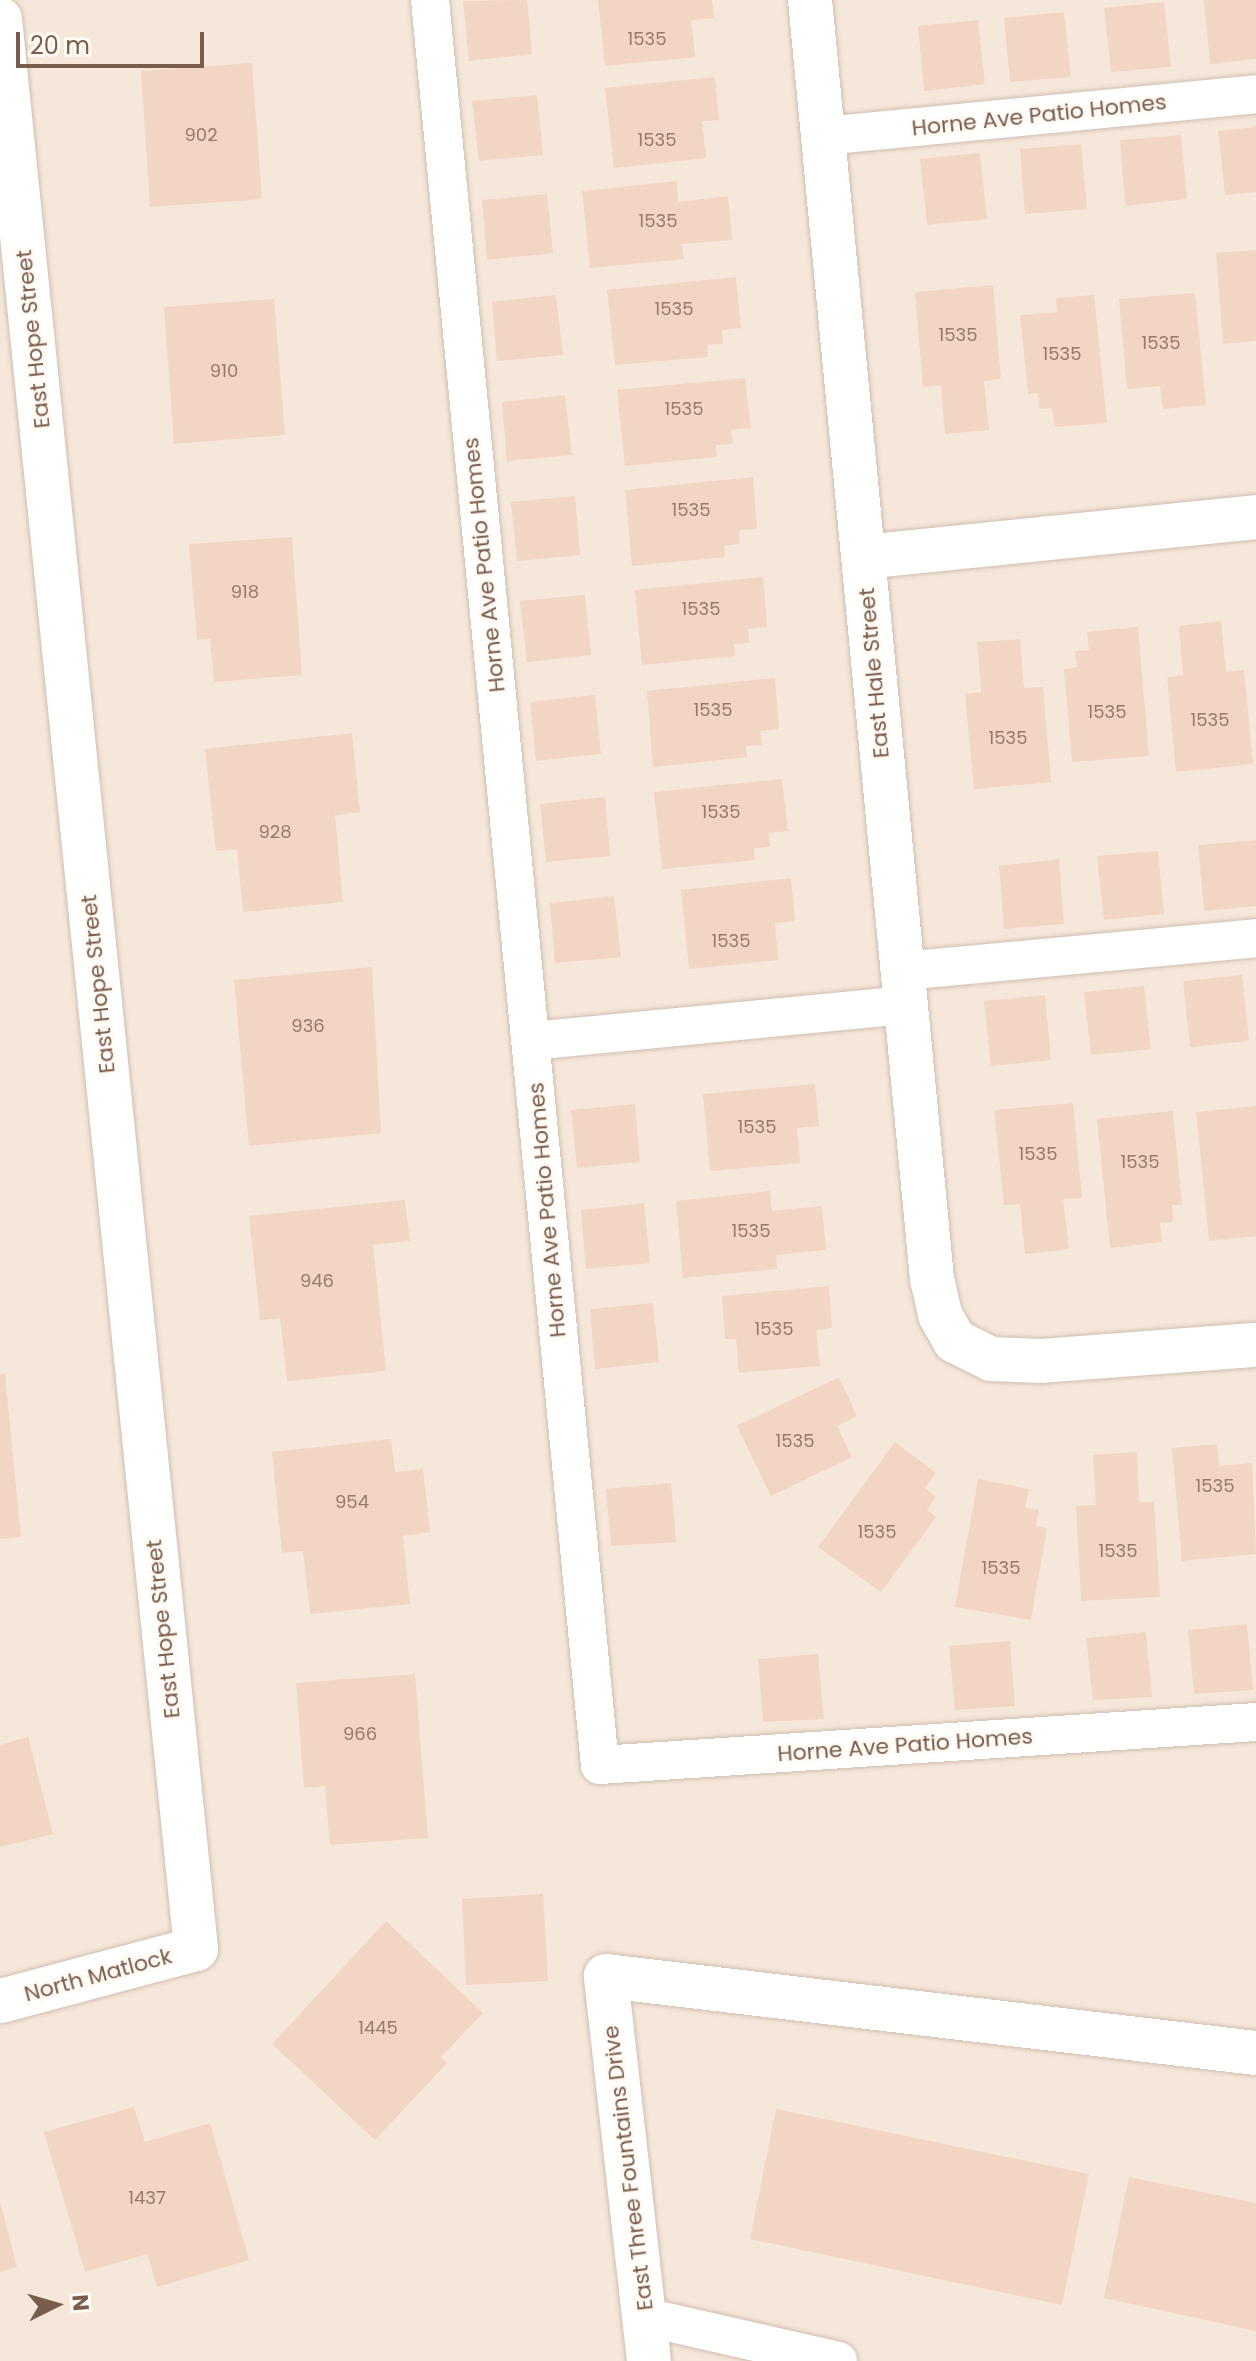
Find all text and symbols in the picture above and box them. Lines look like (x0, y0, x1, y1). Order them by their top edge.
scale bar (20, 16, 208, 66)
house number: 1535 (628, 28, 666, 50)
text: 20 m (30, 29, 90, 62)
street label: Horne Ave Patio Homes (910, 88, 1168, 142)
house number: 902 (185, 124, 217, 146)
house number: 1535 (638, 129, 676, 151)
house number: 1535 (639, 210, 677, 232)
street label: East Hope Street (10, 248, 56, 430)
house number: 1535 (655, 298, 693, 320)
house number: 1535 (939, 324, 977, 346)
house number: 1535 (1142, 332, 1180, 354)
house number: 1535 (1043, 343, 1081, 365)
house number: 910 (210, 360, 238, 382)
house number: 1535 (665, 398, 703, 420)
street label: Horne Ave Patio Homes (457, 436, 511, 694)
house number: 1535 (672, 499, 710, 521)
house number: 918 (231, 581, 259, 603)
street label: East Hale Street (853, 587, 895, 759)
house number: 1535 (682, 598, 720, 620)
house number: 1535 (694, 699, 732, 721)
house number: 1535 (1088, 701, 1126, 723)
house number: 1535 (1191, 709, 1229, 731)
house number: 1535 (989, 727, 1027, 749)
house number: 1535 (702, 801, 740, 823)
house number: 928 (258, 821, 292, 843)
street label: East Hope Street (75, 893, 121, 1075)
house number: 1535 (712, 930, 750, 952)
house number: 936 (291, 1015, 325, 1037)
street label: Horne Ave Patio Homes (523, 1081, 571, 1339)
house number: 1535 (738, 1116, 776, 1138)
house number: 1535 (1019, 1143, 1057, 1165)
house number: 1535 (1121, 1151, 1159, 1173)
house number: 1535 (732, 1220, 770, 1242)
house number: 946 (300, 1270, 334, 1292)
house number: 1535 (755, 1318, 793, 1340)
house number: 1535 (776, 1430, 814, 1452)
house number: 1535 (1196, 1475, 1234, 1497)
house number: 954 (335, 1491, 369, 1513)
house number: 1535 (858, 1521, 896, 1543)
street label: East Hope Street (140, 1538, 186, 1720)
house number: 1535 (1099, 1540, 1137, 1562)
house number: 1535 (982, 1557, 1020, 1579)
house number: 966 (343, 1723, 377, 1745)
street label: Horne Ave Patio Homes (776, 1723, 1034, 1767)
street label: North Matlock (21, 1943, 175, 2007)
house number: 1445 (358, 2017, 398, 2039)
street label: East Three Fountains Drive (597, 2024, 659, 2312)
house number: 1437 (128, 2187, 166, 2209)
north arrow (16, 2265, 96, 2345)
text: N (64, 2293, 97, 2312)

